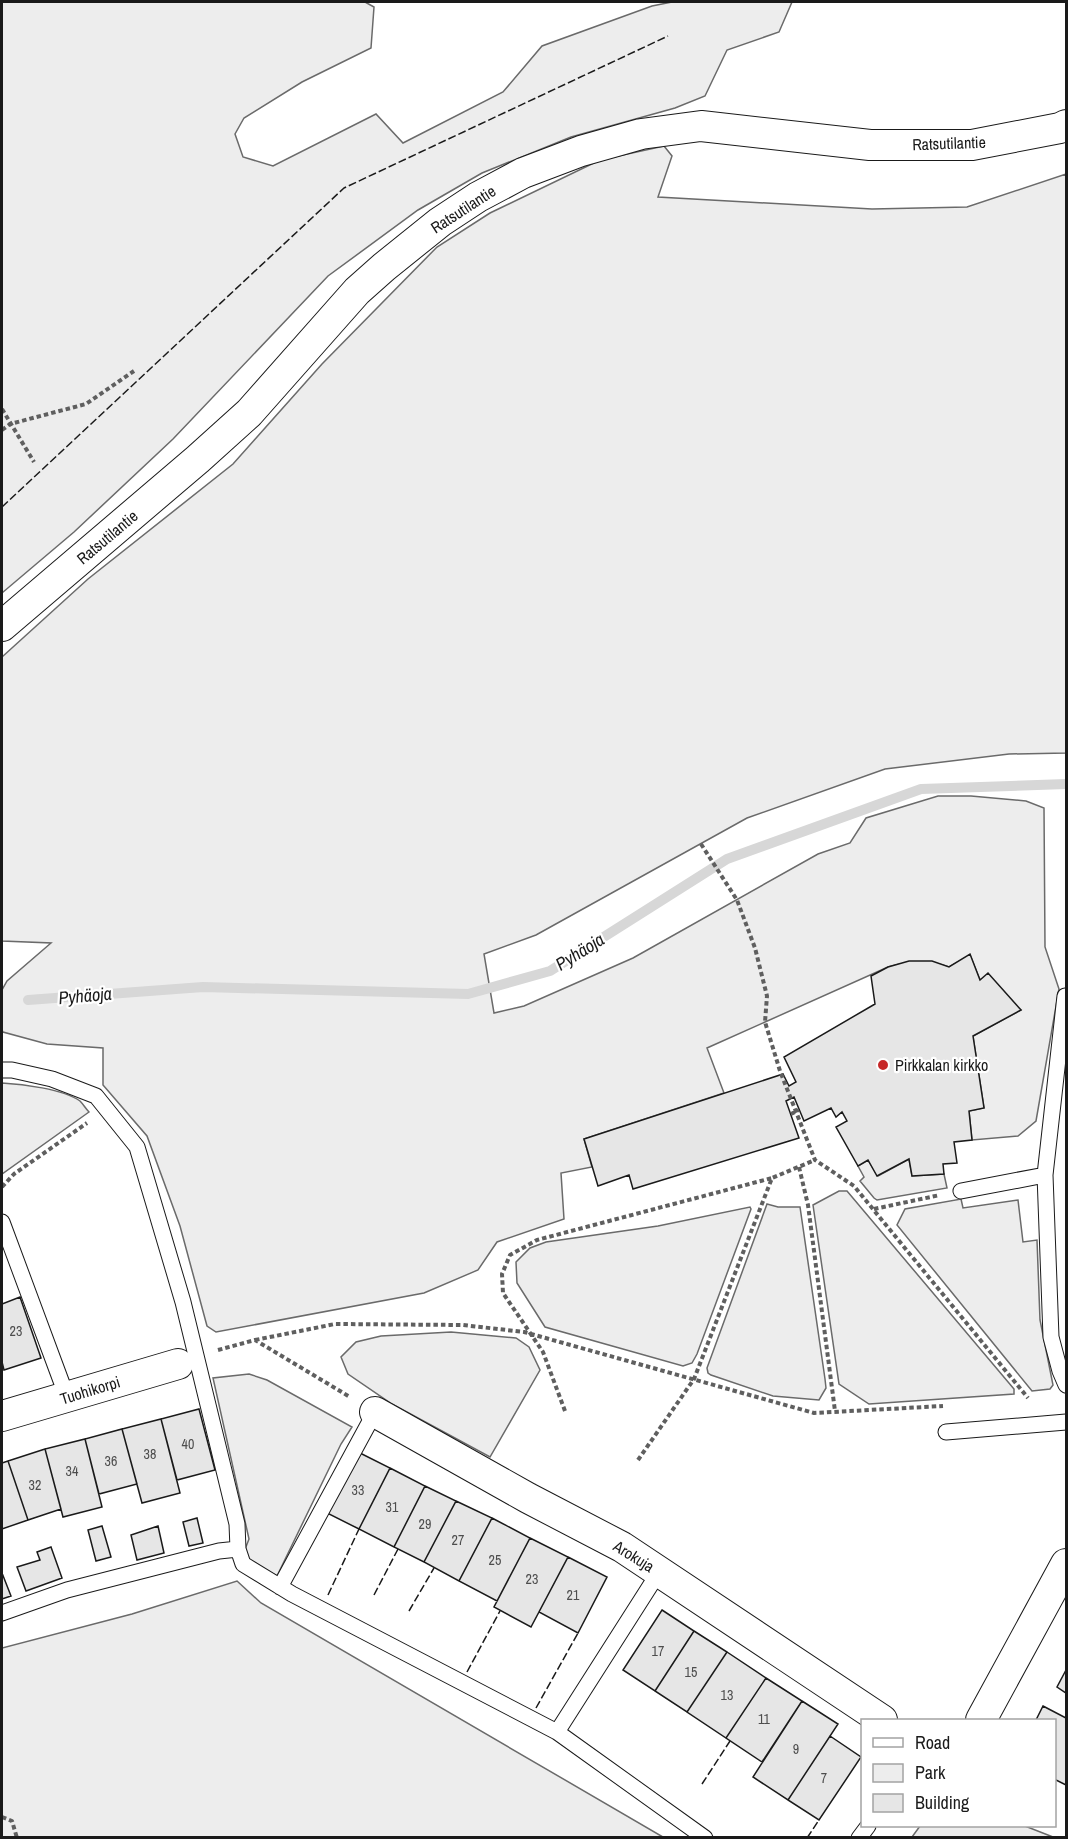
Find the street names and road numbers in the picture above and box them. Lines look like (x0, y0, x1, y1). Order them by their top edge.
street label: Ratsutilantie (912, 131, 986, 155)
street label: Ratsutilantie (426, 180, 500, 238)
street label: Ratsutilantie (72, 505, 142, 569)
street label: Tuohikorpi (57, 1370, 123, 1410)
street label: Arokuja (608, 1534, 659, 1577)

